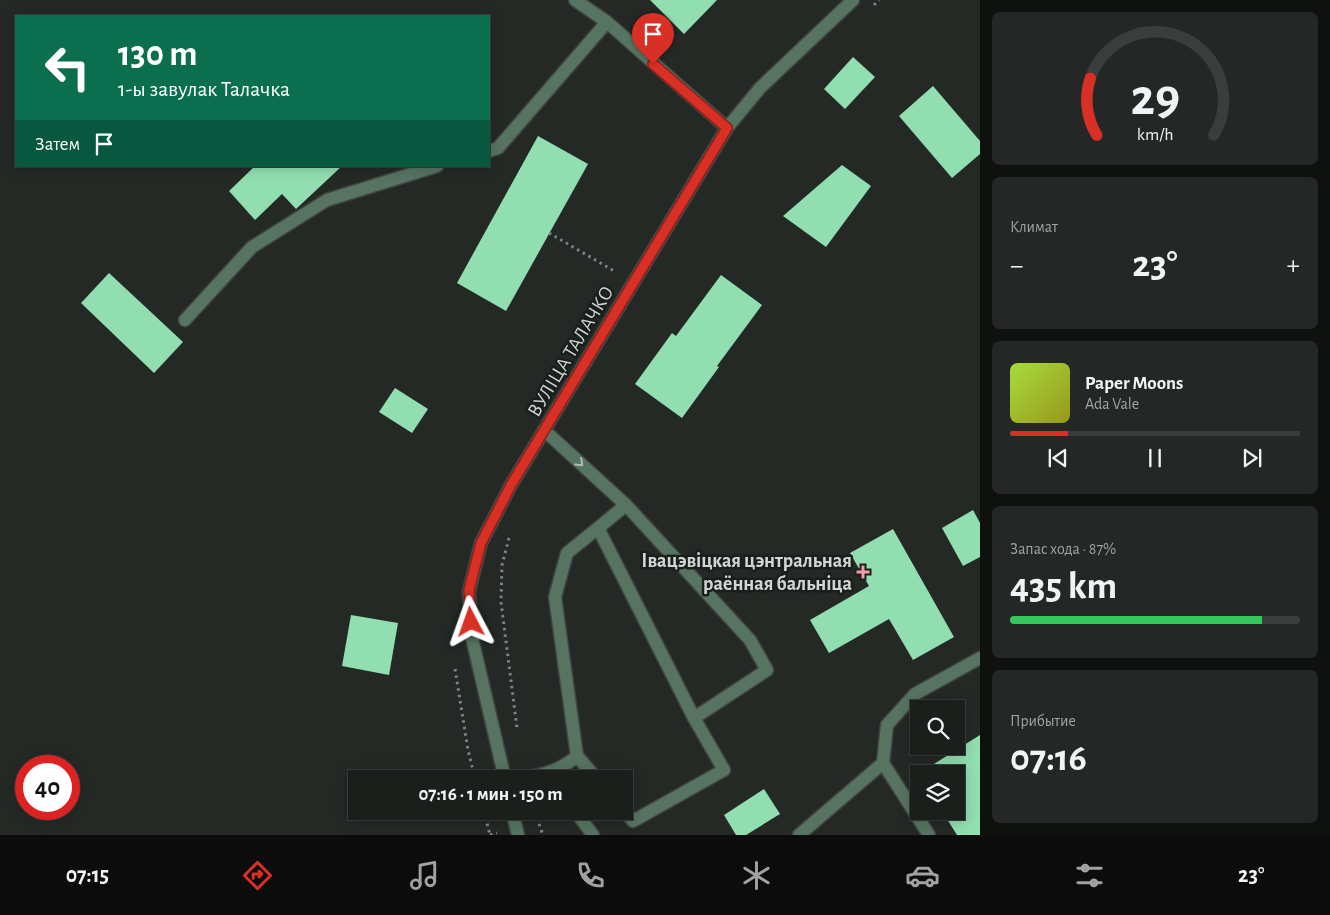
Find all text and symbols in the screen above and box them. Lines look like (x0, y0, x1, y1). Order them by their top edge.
pin (632, 13, 674, 64)
icon: arrive (639, 20, 667, 48)
icon: left (35, 35, 100, 100)
text: 130 m (118, 37, 197, 72)
text: 29 (1130, 72, 1180, 124)
text: 1-ы завулак Талачка (118, 78, 290, 100)
text: km/h (1137, 126, 1173, 144)
icon: arrive (90, 130, 118, 158)
text: Затем (35, 135, 80, 154)
text: Климат (1010, 219, 1058, 235)
text: 23° (1132, 246, 1178, 284)
text: − (1010, 252, 1023, 280)
text: + (1287, 252, 1300, 280)
street label: ВУЛІЦА ТАЛАЧКО (524, 283, 618, 420)
text: Paper Moons (1085, 374, 1183, 393)
text: Ada Vale (1085, 396, 1139, 412)
icon: previous (1044, 444, 1072, 472)
icon: pause (1141, 444, 1169, 472)
icon: next (1238, 444, 1266, 472)
one-way arrow (575, 457, 584, 466)
text: Запас хода · 87% (1010, 541, 1116, 557)
place label: Івацэвіцкая цэнтральная раённая бальніца (641, 551, 853, 594)
marker: Івацэвіцкая цэнтральная раённая бальніца (856, 565, 870, 579)
text: 435 km (1010, 568, 1117, 606)
position arrow (444, 595, 496, 647)
map controls (910, 700, 965, 820)
button: search (910, 700, 965, 755)
text: Прибытие (1010, 713, 1076, 729)
text: 07:16 (1010, 740, 1087, 778)
speed limit sign: 40 (15, 755, 80, 820)
button: layers (910, 765, 965, 820)
text: 07:16 · 1 мин · 150 m (418, 785, 563, 804)
icon: directions (240, 858, 275, 893)
icon: music (407, 858, 442, 893)
icon: phone (573, 858, 608, 893)
icon: climate (739, 858, 774, 893)
icon: car (905, 858, 940, 893)
icon: filters (1072, 858, 1107, 893)
text: 07:15 (66, 864, 109, 886)
text: 23° (1238, 864, 1264, 886)

